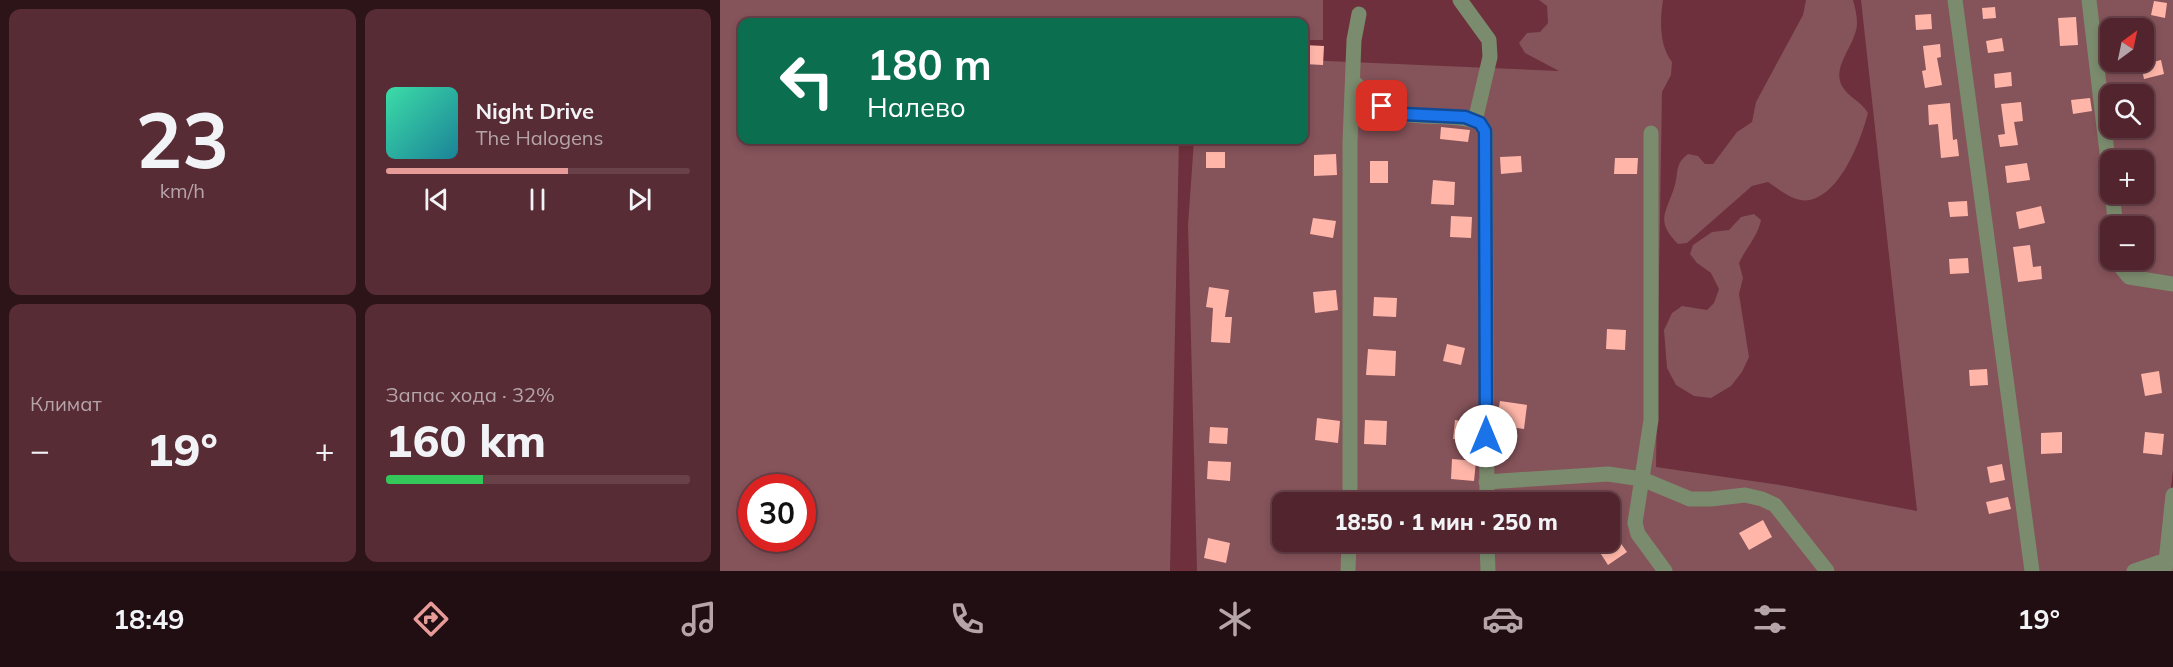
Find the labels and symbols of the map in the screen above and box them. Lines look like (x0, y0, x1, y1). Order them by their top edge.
north arrow (2100, 18, 2154, 72)
pin (1356, 80, 1407, 131)
position arrow (1454, 404, 1518, 468)
speed limit sign: 30 (738, 474, 816, 552)

